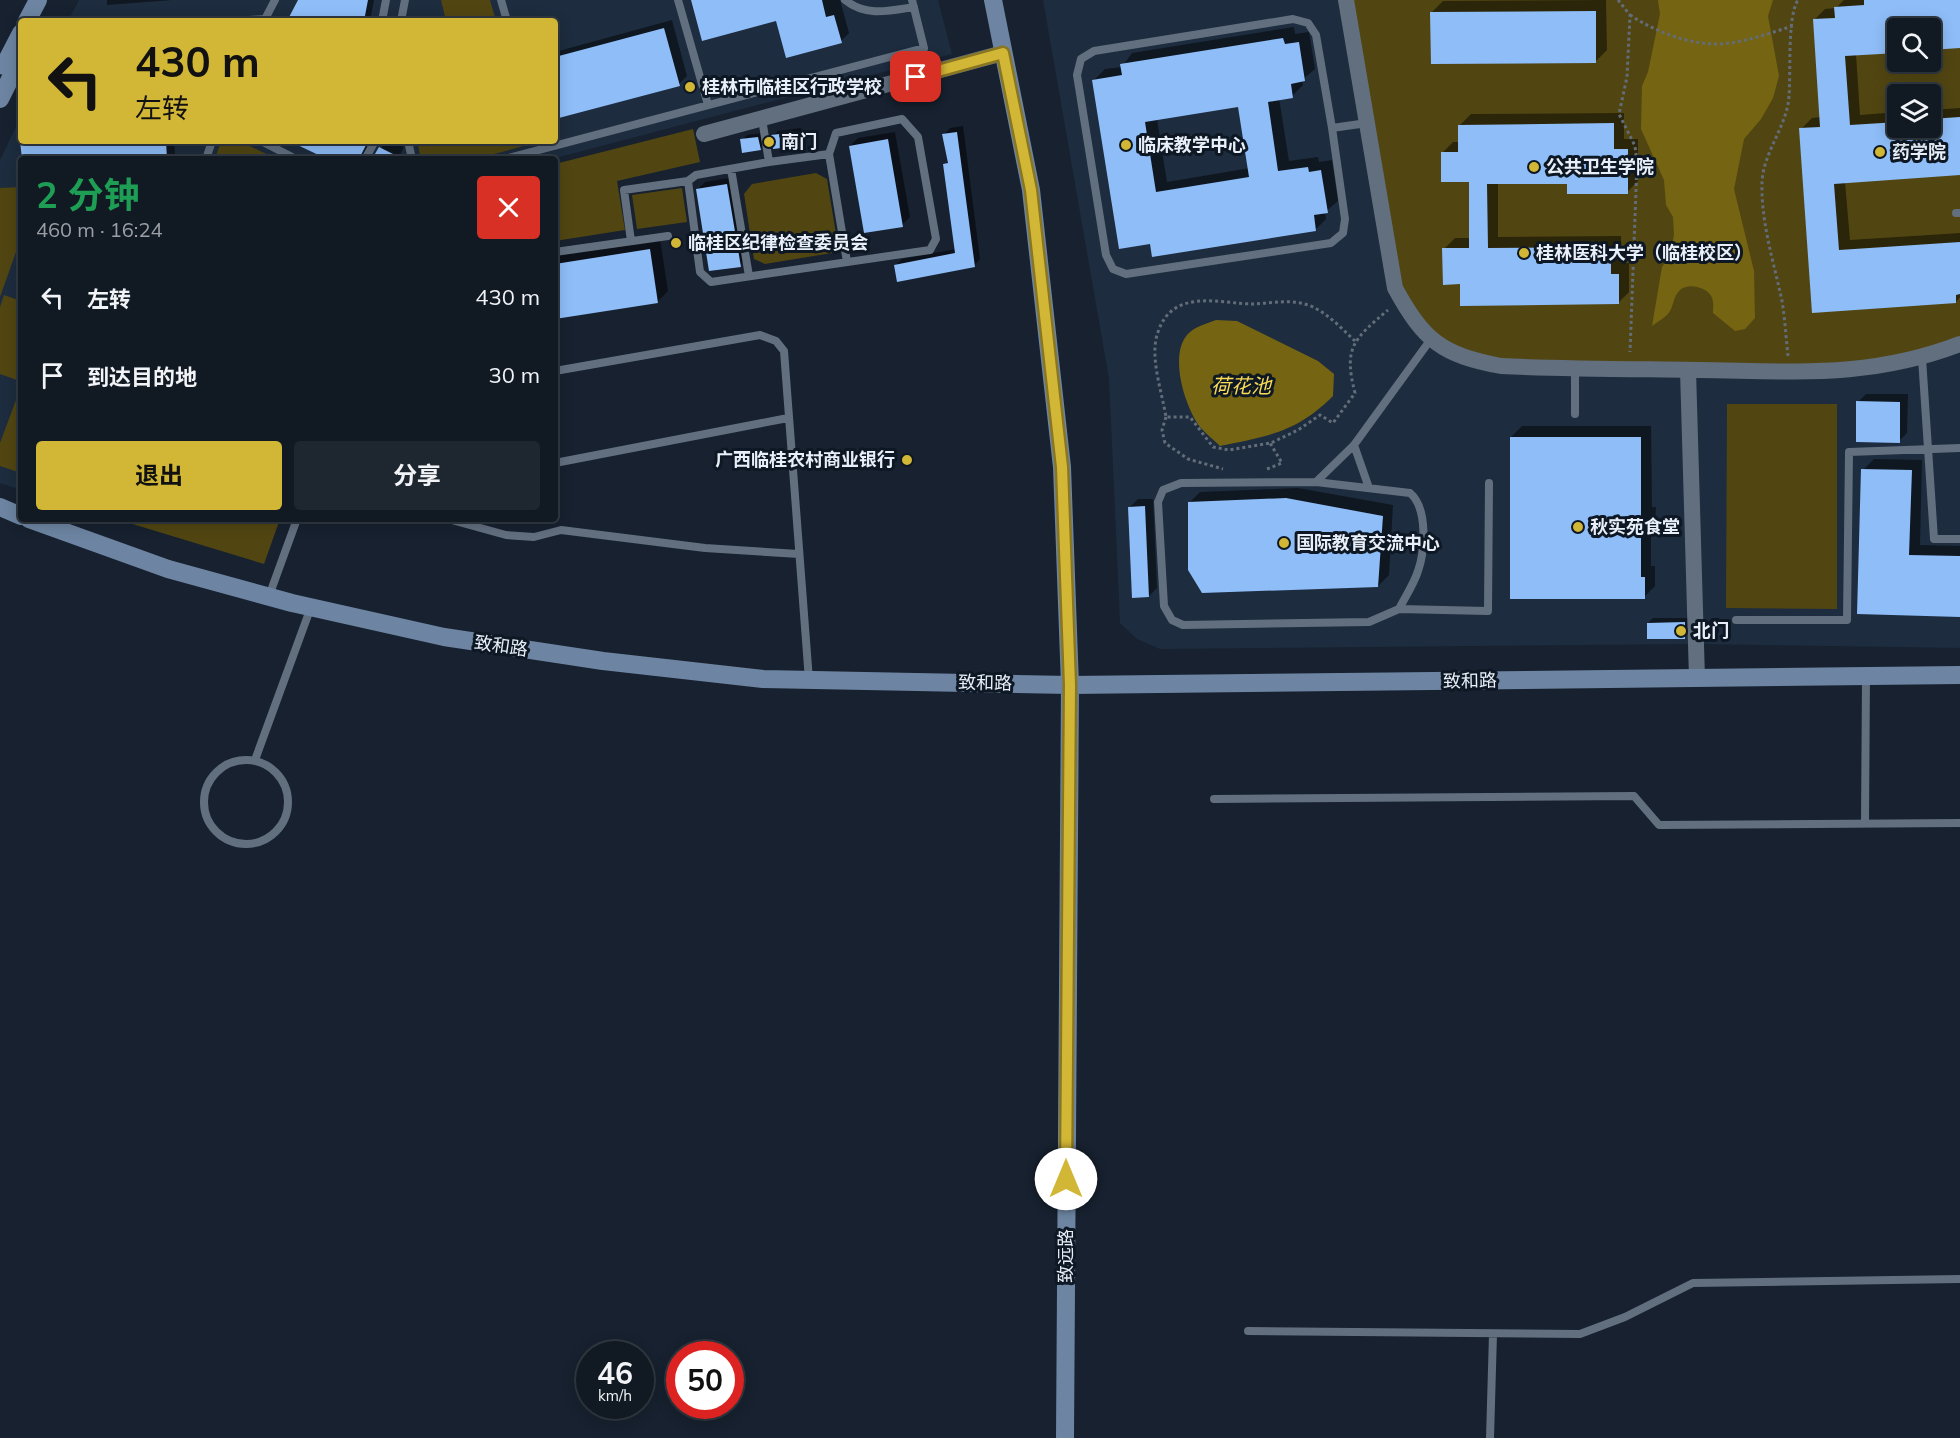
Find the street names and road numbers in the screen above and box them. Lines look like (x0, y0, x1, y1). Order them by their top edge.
street label: 致和路 (473, 630, 529, 661)
street label: 致和路 (1443, 669, 1497, 692)
street label: 致和路 (958, 671, 1012, 694)
street label: 致远路 (1054, 1229, 1077, 1283)

